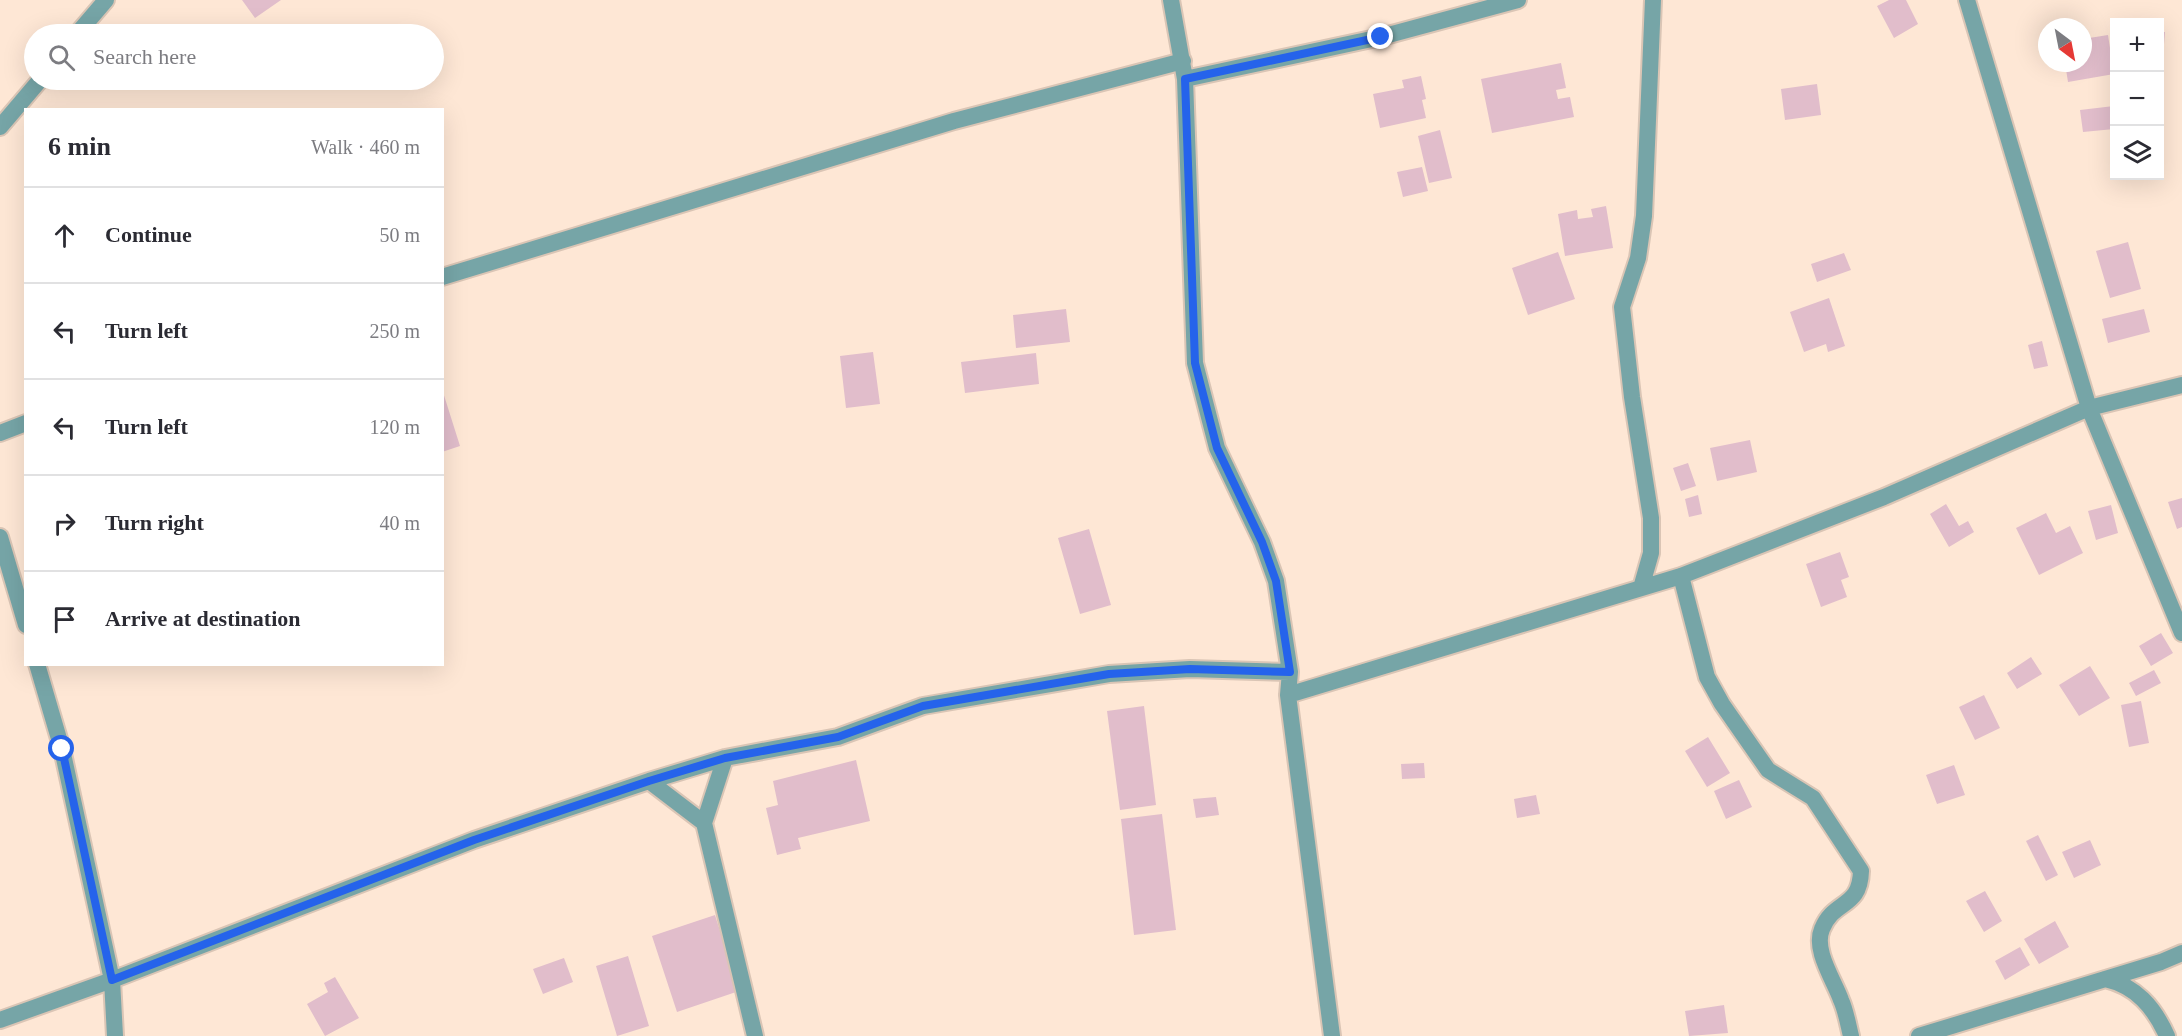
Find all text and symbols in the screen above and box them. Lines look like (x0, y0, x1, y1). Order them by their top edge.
north arrow (2038, 18, 2092, 72)
map controls (2110, 18, 2164, 180)
button: + (2110, 18, 2164, 72)
route end (1367, 23, 1393, 49)
search box (24, 24, 444, 90)
icon: search (45, 41, 78, 74)
text: Search here (93, 44, 196, 69)
button: − (2110, 72, 2164, 126)
button: layers (2110, 126, 2164, 180)
text: 6 min (48, 132, 111, 161)
text: Walk · 460 m (311, 136, 420, 158)
icon: ahead (48, 219, 81, 252)
text: Continue (105, 222, 192, 247)
text: 50 m (379, 224, 420, 246)
icon: left (48, 315, 81, 348)
text: Turn left (105, 318, 188, 343)
text: 250 m (369, 320, 420, 342)
icon: left (48, 411, 81, 444)
text: Turn left (105, 414, 188, 439)
text: 120 m (369, 416, 420, 438)
icon: right (48, 507, 81, 540)
text: Turn right (105, 510, 204, 535)
text: 40 m (379, 512, 420, 534)
icon: arrive (48, 603, 81, 636)
text: Arrive at destination (105, 606, 301, 631)
route start (48, 735, 74, 761)

